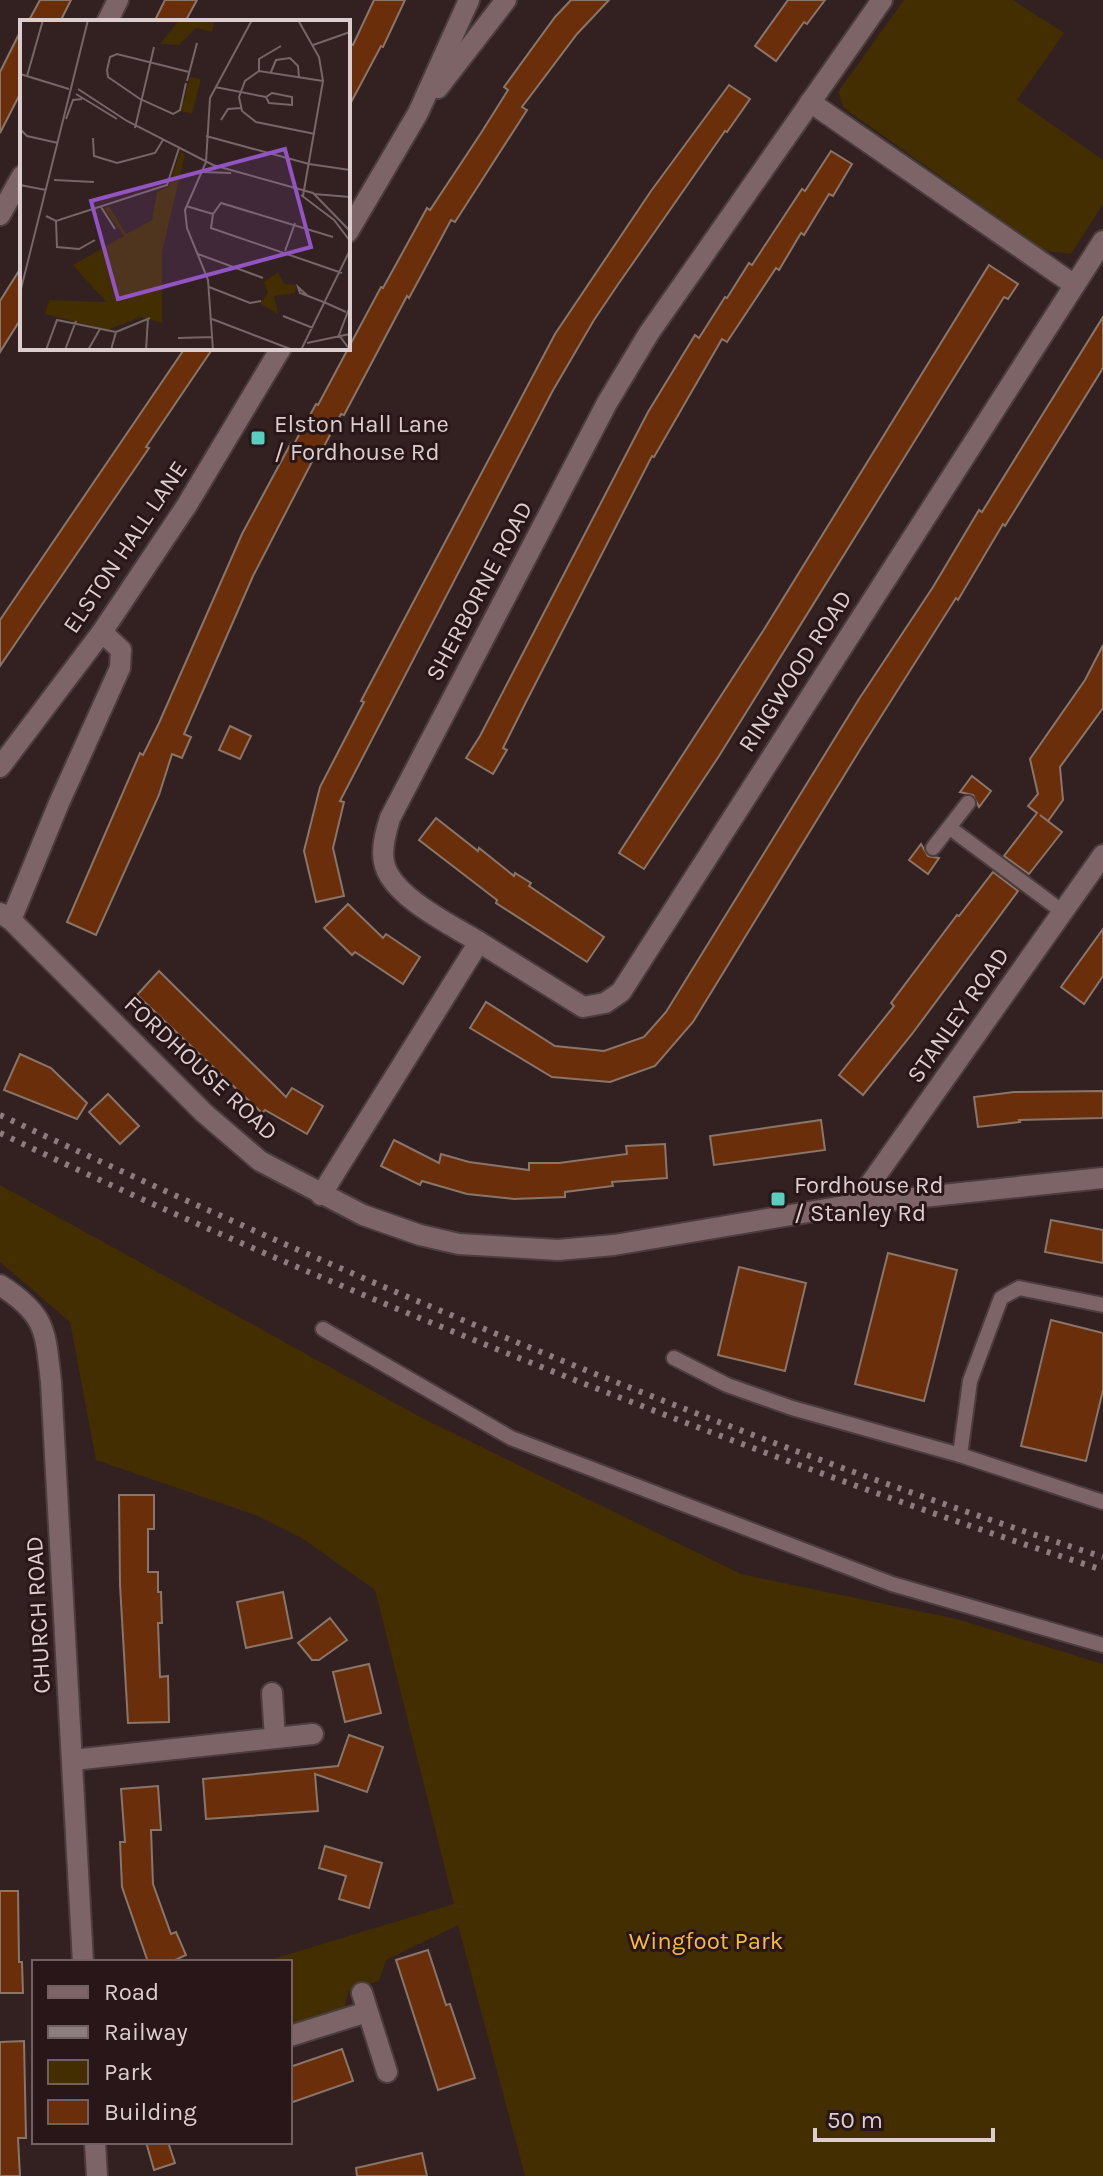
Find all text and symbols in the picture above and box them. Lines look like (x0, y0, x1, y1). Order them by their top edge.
inset map (20, 20, 350, 350)
place label: Elston Hall Lane / Fordhouse Rd (274, 410, 449, 466)
marker: Elston Hall Lane / Fordhouse Rd (249, 429, 267, 447)
street label: ELSTON HALL LANE (57, 456, 193, 638)
street label: SHERBORNE ROAD (420, 496, 538, 686)
street label: RINGWOOD ROAD (732, 585, 858, 757)
street label: STANLEY ROAD (901, 942, 1015, 1088)
street label: FORDHOUSE ROAD (119, 990, 283, 1146)
place label: Fordhouse Rd / Stanley Rd (794, 1171, 944, 1227)
marker: Fordhouse Rd / Stanley Rd (769, 1190, 787, 1208)
street label: CHURCH ROAD (20, 1536, 56, 1694)
park label: Wingfoot Park (629, 1927, 783, 1955)
legend (32, 1960, 292, 2144)
text: Road (104, 1978, 159, 2006)
text: Railway (104, 2018, 188, 2046)
text: Park (104, 2058, 153, 2086)
scale bar (815, 2092, 993, 2142)
text: Building (104, 2098, 197, 2126)
text: 50 m (827, 2106, 883, 2134)

